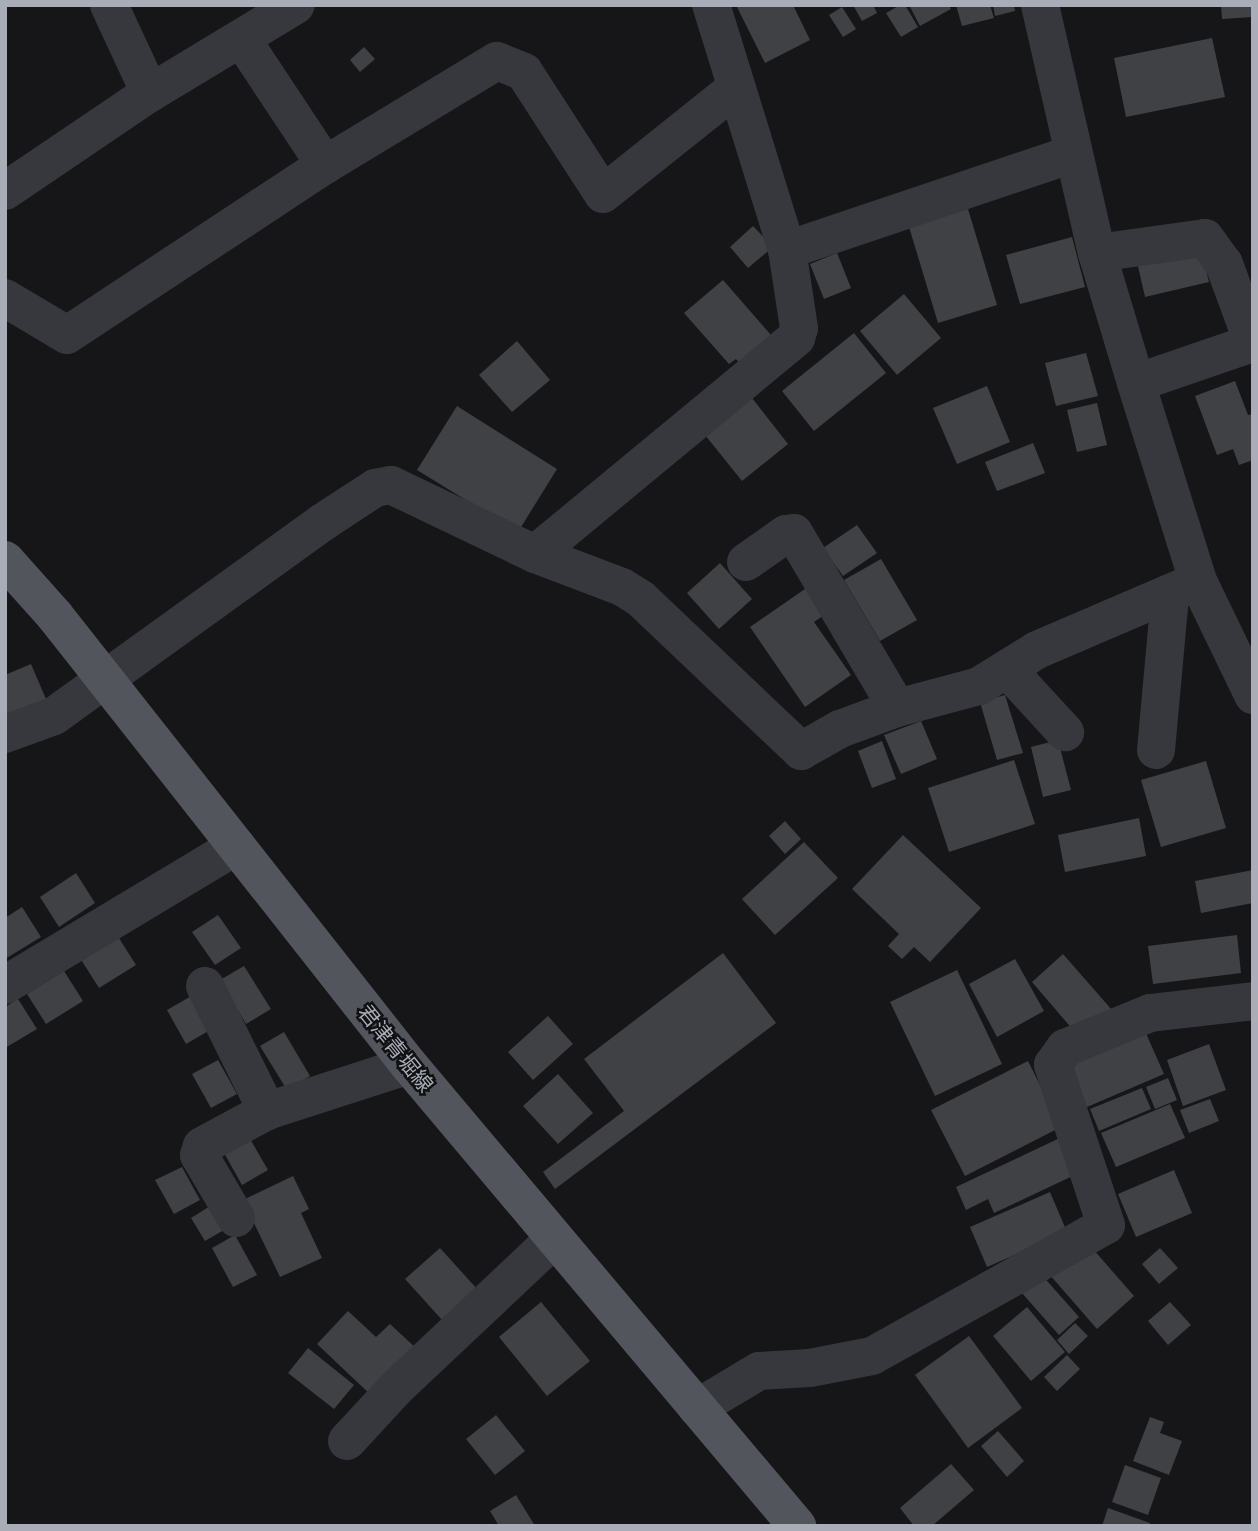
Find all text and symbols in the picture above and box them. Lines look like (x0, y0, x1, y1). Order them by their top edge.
street label: 君津青堀線 (353, 999, 439, 1097)

